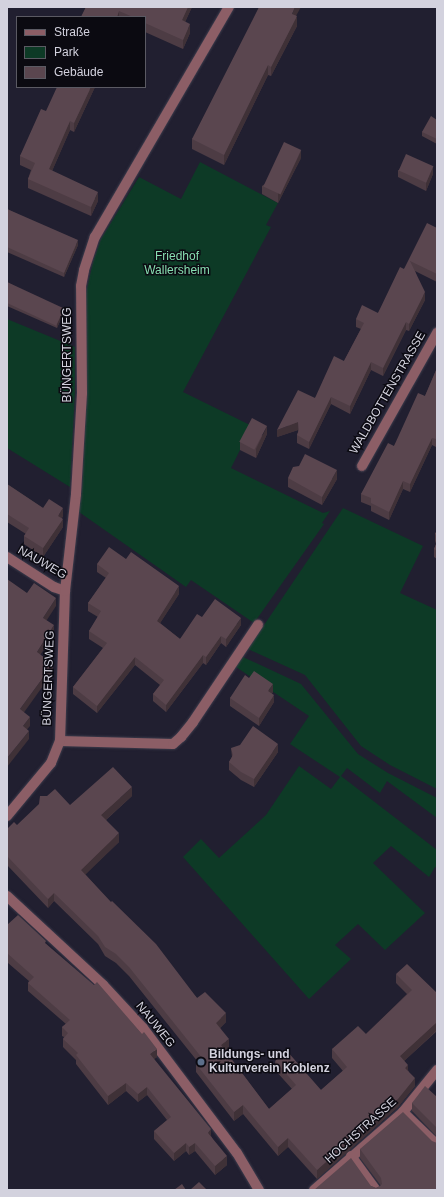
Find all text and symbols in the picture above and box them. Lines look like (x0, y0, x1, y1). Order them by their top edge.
legend (16, 16, 146, 88)
text: Straße (54, 25, 90, 39)
text: Park (54, 45, 79, 59)
text: Gebäude (54, 65, 103, 79)
park label: Friedhof Wallersheim (144, 250, 210, 278)
street label: BÜNGERTSWEG (61, 307, 75, 403)
street label: WALDBOTTENSTRASSE (347, 329, 429, 457)
street label: NAUWEG (15, 543, 69, 583)
street label: BÜNGERTSWEG (40, 630, 58, 726)
street label: NAUWEG (132, 999, 178, 1051)
place label: Bildungs- und Kulturverein Koblenz (209, 1048, 330, 1076)
marker: Bildungs- und Kulturverein Koblenz (196, 1057, 206, 1067)
street label: HOCHSTRASSE (322, 1095, 400, 1167)

